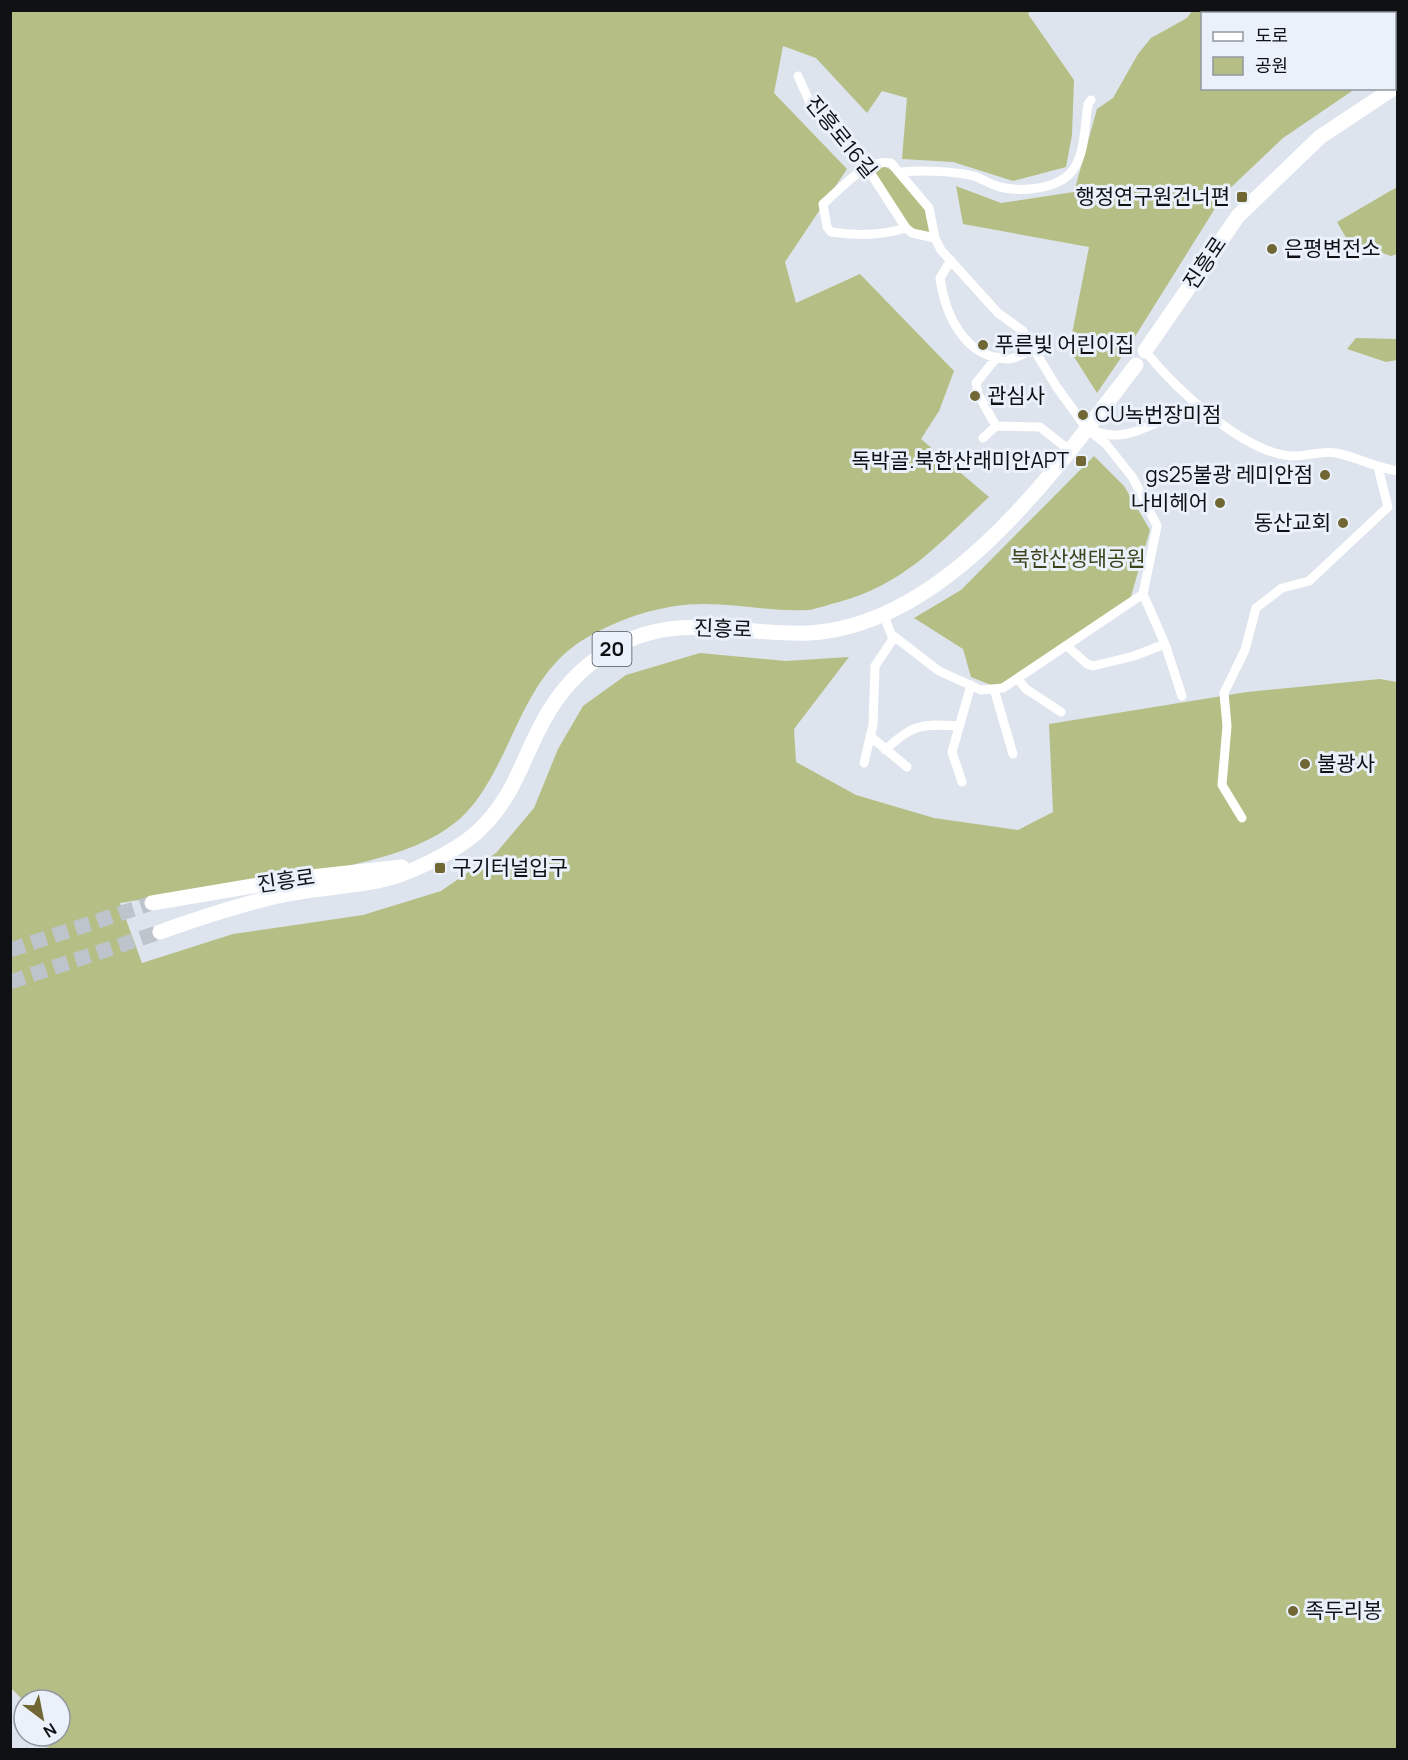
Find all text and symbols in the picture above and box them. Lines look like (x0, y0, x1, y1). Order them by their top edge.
legend (1201, 12, 1396, 90)
text: 도로 (1255, 23, 1288, 47)
text: 공원 (1255, 53, 1288, 77)
street label: 진흥로16길 (800, 89, 884, 183)
place label: 행정연구원건너편 (1075, 182, 1230, 210)
marker: 행정연구원건너편 (1235, 190, 1249, 204)
street label: 진흥로 (1176, 231, 1232, 294)
place label: 은평변전소 (1284, 234, 1381, 262)
marker: 은평변전소 (1265, 242, 1279, 256)
place label: 푸른빛 어린이집 (995, 330, 1134, 358)
marker: 푸른빛 어린이집 (976, 338, 990, 352)
place label: 관심사 (987, 381, 1045, 409)
marker: 관심사 (968, 389, 982, 403)
place label: CU녹번장미점 (1095, 400, 1221, 428)
marker: CU녹번장미점 (1076, 408, 1090, 422)
place label: 독박골.북한산래미안APT (851, 446, 1069, 474)
marker: 독박골.북한산래미안APT (1074, 454, 1088, 468)
place label: gs25불광 레미안점 (1145, 460, 1313, 488)
marker: gs25불광 레미안점 (1318, 468, 1332, 482)
place label: 나비헤어 (1131, 488, 1208, 516)
marker: 나비헤어 (1213, 496, 1227, 510)
place label: 동산교회 (1254, 508, 1331, 536)
marker: 동산교회 (1336, 516, 1350, 530)
park label: 북한산생태공원 (1010, 544, 1146, 572)
street label: 진흥로 (694, 613, 752, 643)
road number: 20 (592, 632, 632, 666)
place label: 불광사 (1317, 749, 1375, 777)
marker: 불광사 (1298, 757, 1312, 771)
place label: 구기터널입구 (452, 853, 568, 881)
marker: 구기터널입구 (433, 861, 447, 875)
street label: 진흥로 (255, 862, 317, 898)
place label: 족두리봉 (1305, 1596, 1382, 1624)
marker: 족두리봉 (1286, 1604, 1300, 1618)
north arrow (12, 1688, 72, 1748)
text: N (39, 1718, 61, 1743)

